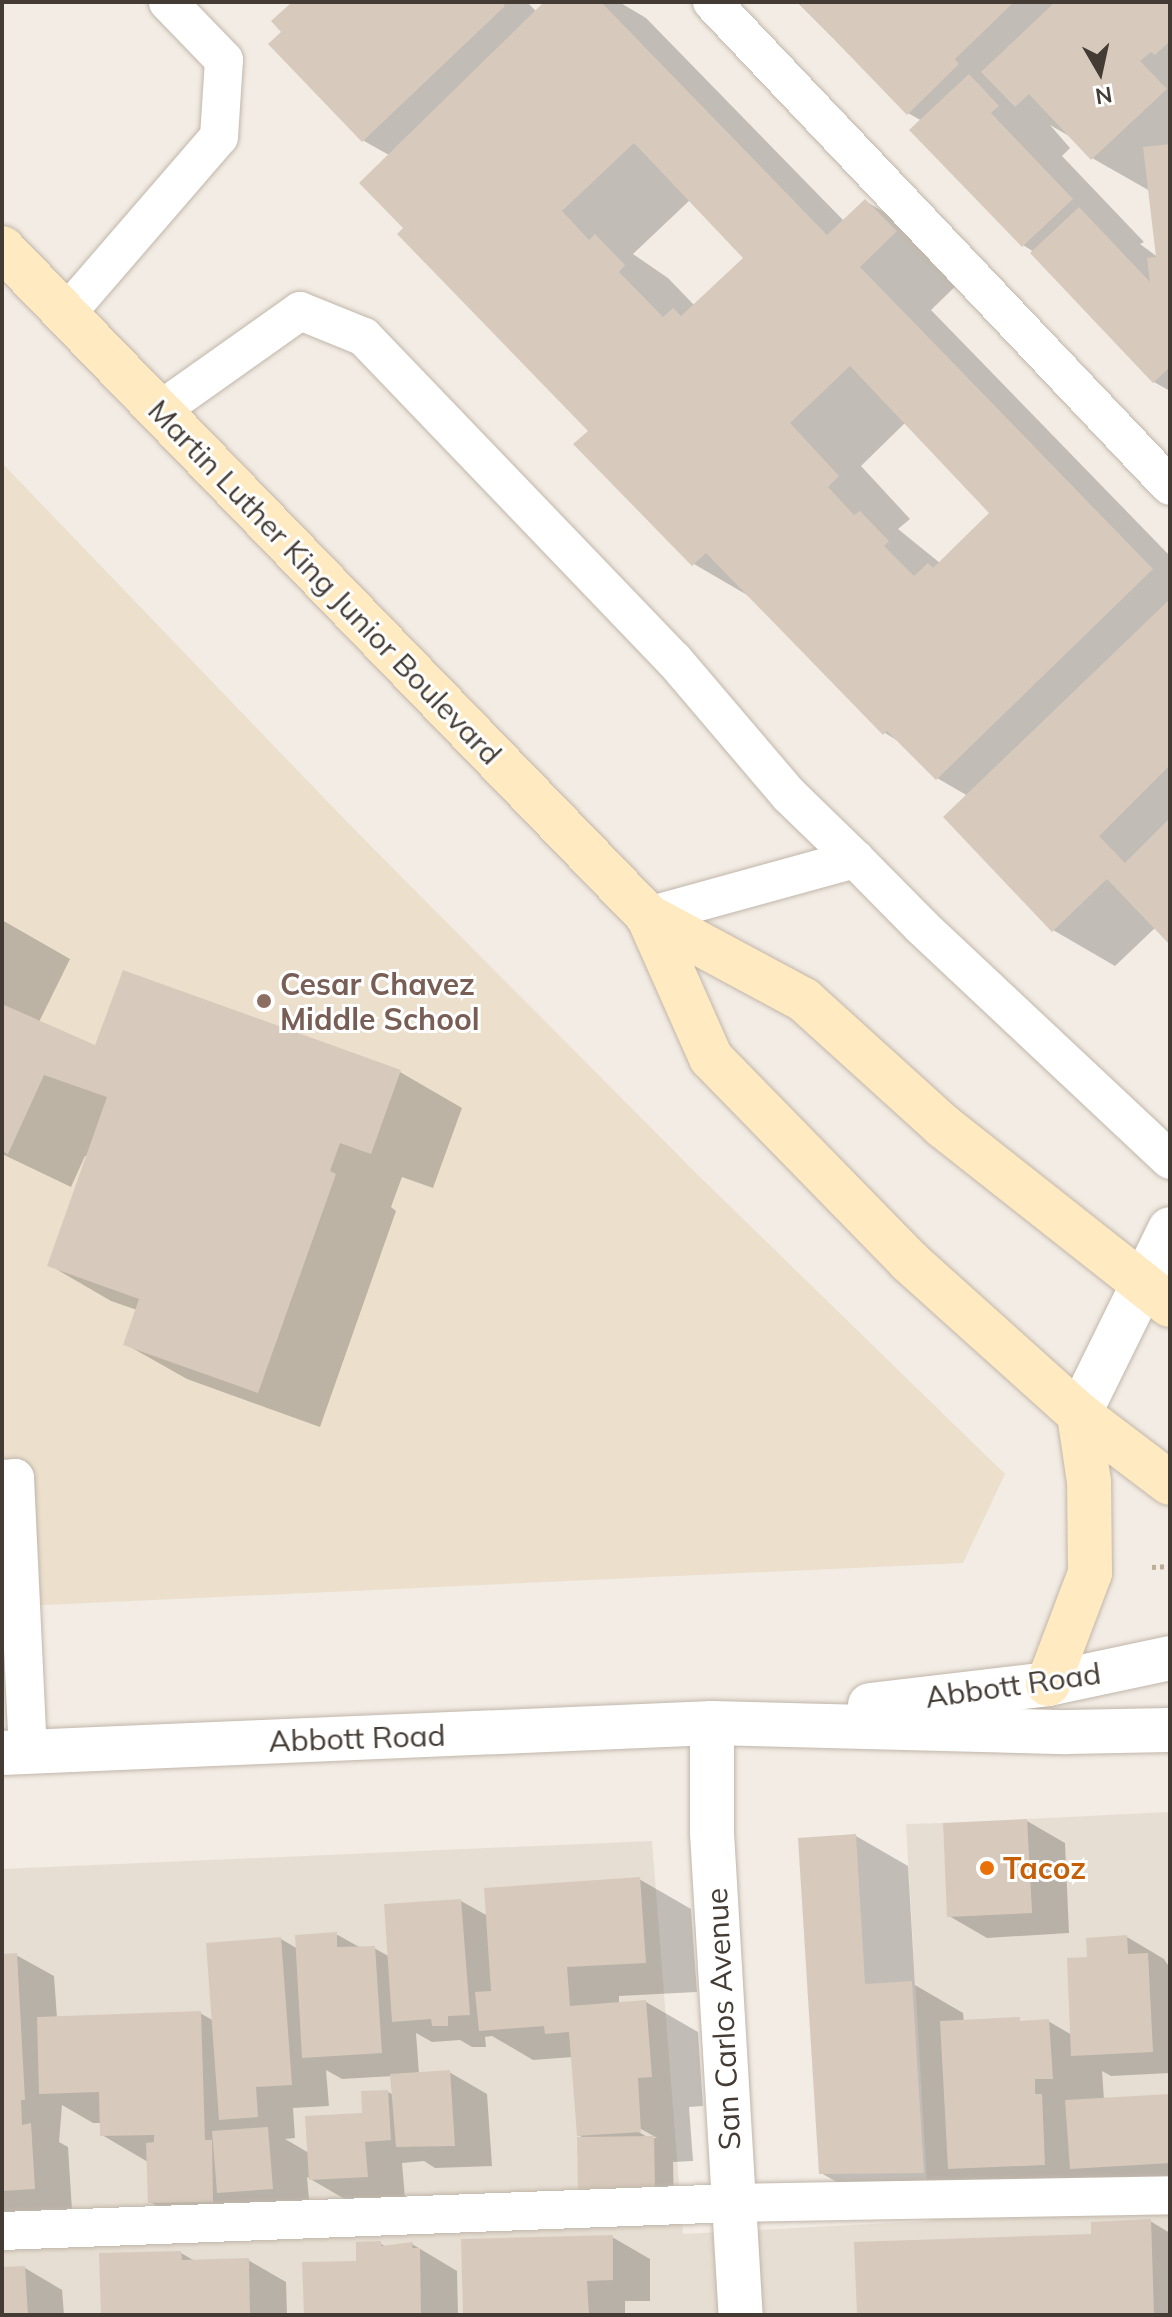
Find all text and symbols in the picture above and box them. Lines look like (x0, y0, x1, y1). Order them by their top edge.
north arrow (1060, 32, 1140, 112)
text: N (1093, 81, 1114, 111)
street label: Martin Luther King Junior Boulevard (141, 392, 509, 772)
place label: Cesar Chavez Middle School (280, 966, 480, 1036)
marker: Cesar Chavez Middle School (255, 992, 273, 1010)
street label: Abbott Road (923, 1655, 1103, 1715)
street label: Abbott Road (268, 1717, 446, 1759)
place label: Tacoz (1003, 1850, 1086, 1886)
marker: Tacoz (978, 1859, 996, 1877)
street label: San Carlos Avenue (698, 1887, 748, 2151)

